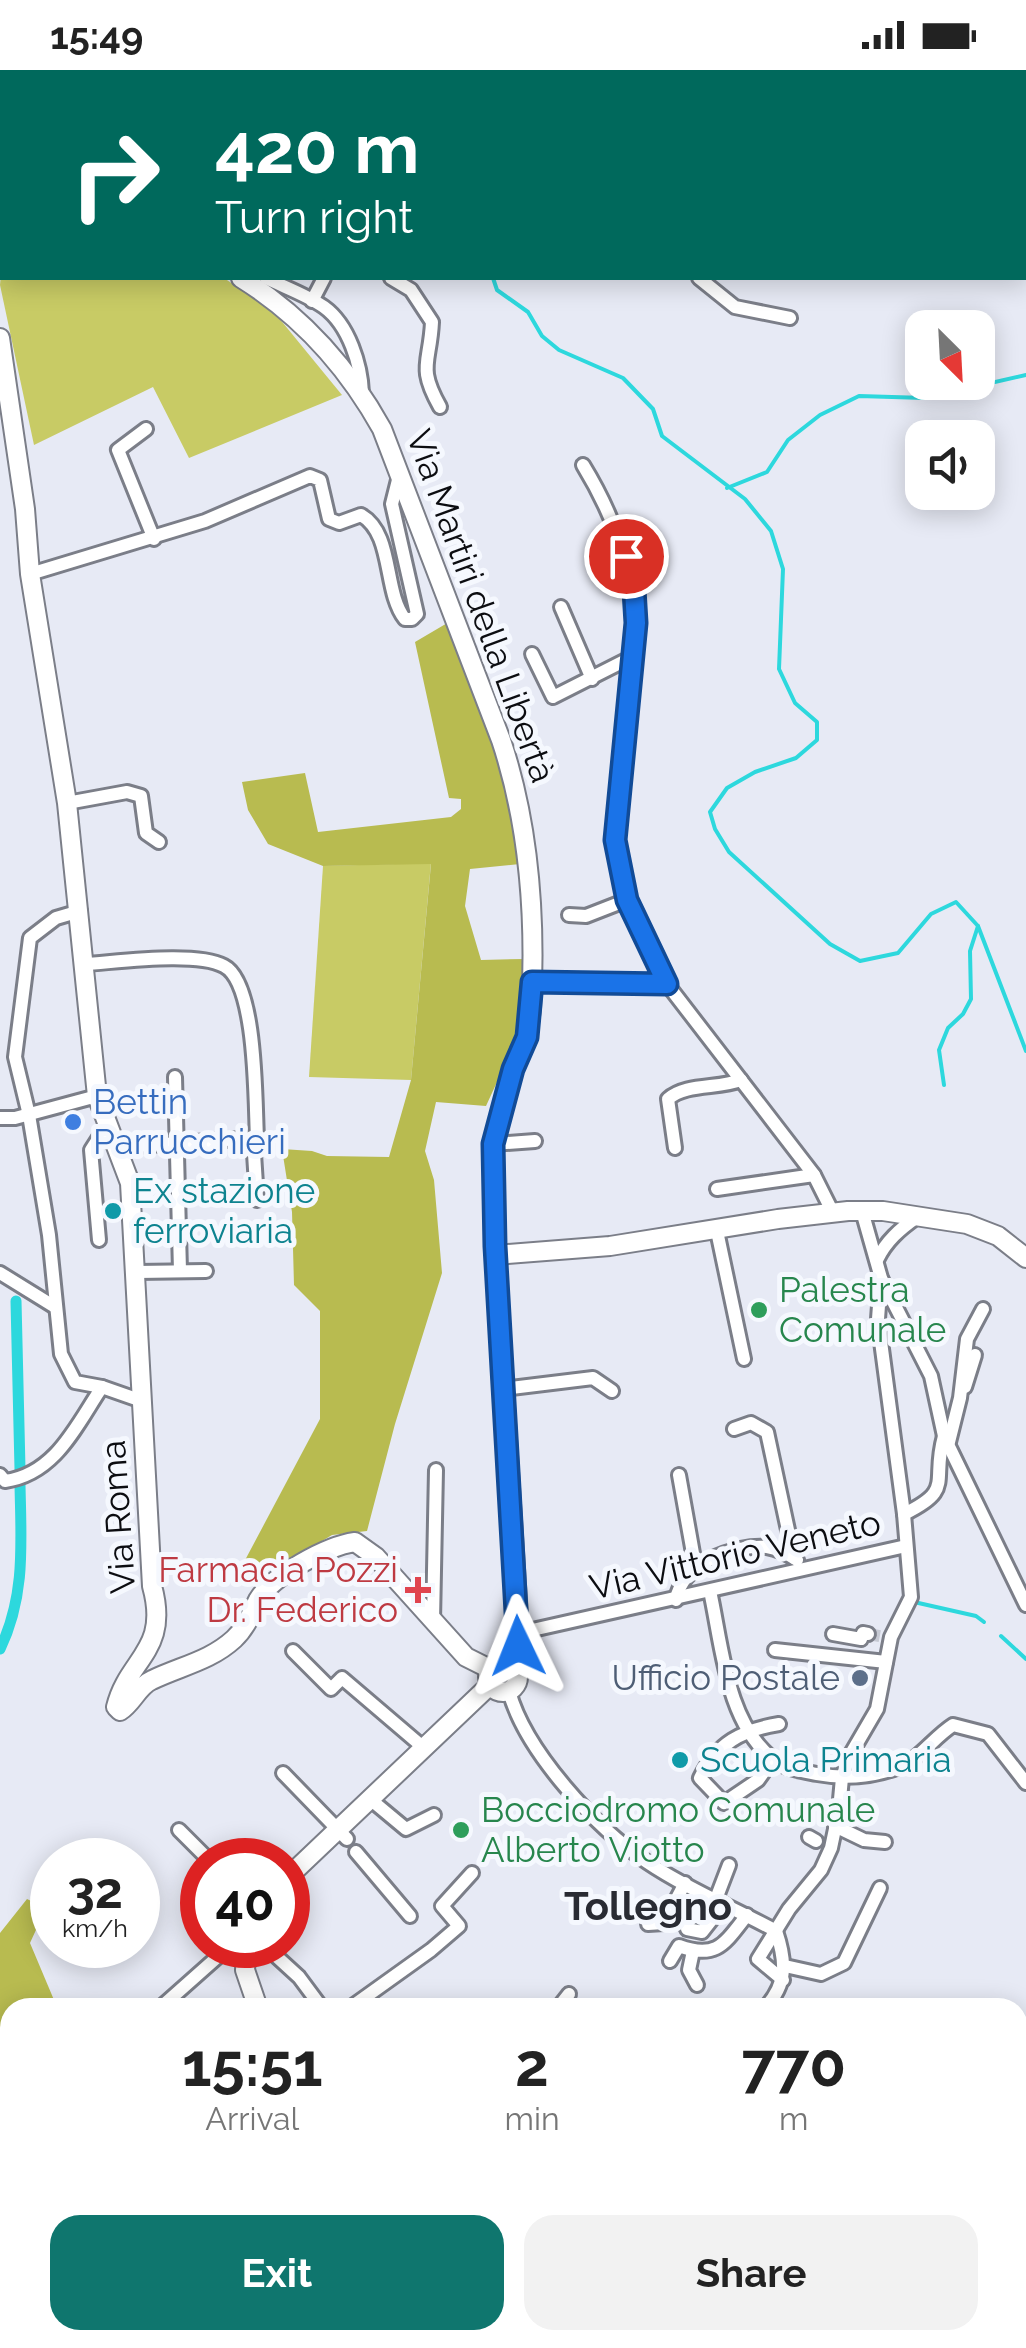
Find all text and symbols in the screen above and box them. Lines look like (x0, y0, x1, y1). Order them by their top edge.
text: 15:49 (50, 13, 143, 58)
text: 420 m (215, 107, 419, 189)
icon: right (50, 110, 180, 240)
text: Turn right (215, 191, 413, 244)
north arrow (905, 310, 995, 400)
map controls (905, 310, 995, 510)
button: sound (905, 420, 995, 510)
street label: Via Martiri della Libertà (399, 424, 564, 788)
pin (584, 514, 669, 599)
icon: arrive (599, 529, 654, 584)
place label: Bettin Parrucchieri (93, 1081, 286, 1162)
marker: Bettin Parrucchieri (62, 1111, 84, 1133)
place label: Ex stazione ferroviaria (133, 1170, 315, 1251)
marker: Ex stazione ferroviaria (102, 1200, 124, 1222)
place label: Palestra Comunale (779, 1269, 946, 1350)
marker: Palestra Comunale (748, 1299, 770, 1321)
street label: Via Roma (92, 1439, 143, 1595)
street label: Via Vittorio Veneto (586, 1501, 884, 1608)
place label: Farmacia Pozzi Dr. Federico (158, 1549, 398, 1630)
marker: Farmacia Pozzi Dr. Federico (407, 1579, 429, 1601)
position arrow (466, 1594, 570, 1698)
place label: Ufficio Postale (611, 1657, 840, 1698)
marker: Ufficio Postale (849, 1667, 871, 1689)
place label: Scuola Primaria (700, 1739, 952, 1780)
marker: Scuola Primaria (669, 1749, 691, 1771)
place label: Bocciodromo Comunale Alberto Viotto (481, 1789, 875, 1870)
marker: Bocciodromo Comunale Alberto Viotto (450, 1819, 472, 1841)
speed limit sign: 40 (180, 1838, 310, 1968)
text: 32 (67, 1861, 123, 1920)
district label: Tollegno (564, 1882, 732, 1929)
text: km/h (62, 1913, 128, 1943)
text: 15:51 (182, 2030, 323, 2100)
text: 2 (515, 2030, 549, 2100)
text: 770 (742, 2030, 846, 2100)
text: Arrival (205, 2100, 299, 2137)
text: min (505, 2100, 560, 2137)
text: m (779, 2100, 808, 2137)
button: Exit (50, 2215, 504, 2330)
button: Share (524, 2215, 978, 2330)

